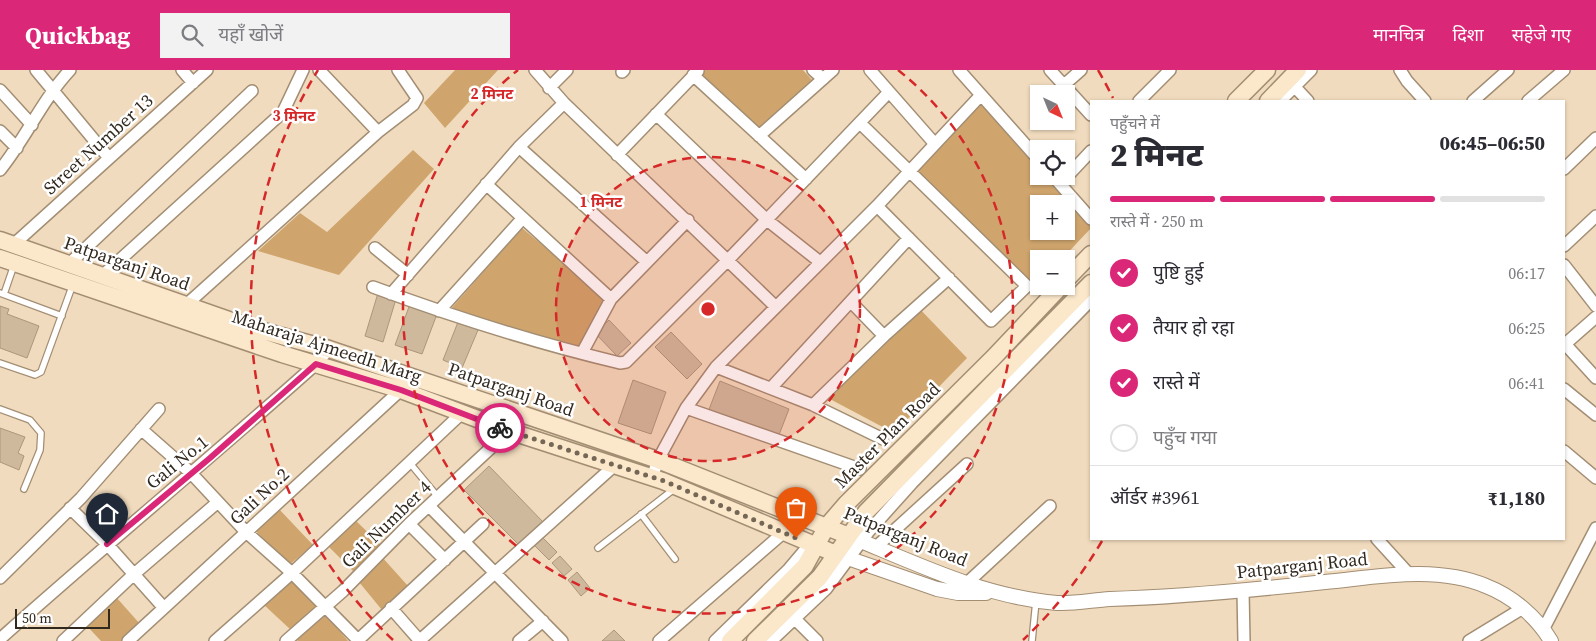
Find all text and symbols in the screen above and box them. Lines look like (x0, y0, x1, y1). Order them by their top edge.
search box (160, 13, 510, 58)
text: Quickbag (25, 19, 130, 52)
icon: search (178, 21, 206, 49)
text: यहाँ खोजें (218, 21, 283, 47)
text: मानचित्र (1373, 22, 1425, 47)
text: दिशा (1453, 22, 1484, 47)
text: सहेजे गए (1512, 22, 1571, 47)
text: 2 मिनट (471, 83, 514, 104)
north arrow (1030, 85, 1075, 130)
map controls (1030, 85, 1075, 295)
street label: Street Number 13 (38, 88, 158, 200)
text: 3 मिनट (273, 105, 316, 126)
text: पहुँचने में (1110, 112, 1160, 134)
text: 06:45–06:50 (1440, 130, 1545, 156)
text: 2 मिनट (1110, 133, 1203, 177)
button: locate (1030, 140, 1075, 185)
text: 1 मिनट (580, 191, 623, 212)
button: + (1030, 195, 1075, 240)
text: रास्ते में · 250 m (1110, 210, 1204, 232)
street label: Patparganj Road (61, 230, 193, 296)
button: − (1030, 250, 1075, 295)
icon: check (1110, 259, 1138, 287)
text: पुष्टि हुई (1153, 259, 1204, 285)
text: 06:17 (1508, 262, 1545, 284)
centre of rings (699, 300, 717, 318)
street label: Maharaja Ajmeedh Marg (229, 304, 425, 388)
icon: check (1110, 314, 1138, 342)
text: तैयार हो रहा (1153, 314, 1234, 340)
text: 06:25 (1508, 317, 1545, 339)
street label: Patparganj Road (445, 356, 577, 422)
icon: check (1110, 369, 1138, 397)
text: रास्ते में (1153, 369, 1200, 395)
text: 06:41 (1508, 372, 1545, 394)
street label: Master Plan Road (829, 377, 945, 493)
courier (475, 403, 525, 453)
icon: bike (486, 414, 514, 442)
text: पहुँच गया (1153, 424, 1217, 450)
street label: Gali No.1 (141, 429, 213, 495)
street label: Gali No.2 (224, 462, 294, 530)
street label: Gali Number 4 (335, 475, 437, 573)
text: ऑर्डर #3961 (1110, 484, 1200, 510)
text: ₹1,180 (1488, 485, 1545, 511)
pin (775, 487, 817, 538)
pin (86, 493, 128, 544)
icon: bag (782, 494, 810, 522)
icon: home (93, 500, 121, 528)
street label: Patparganj Road (840, 500, 972, 572)
street label: Patparganj Road (1235, 546, 1369, 584)
scale bar (15, 606, 110, 629)
text: 50 m (22, 608, 52, 628)

